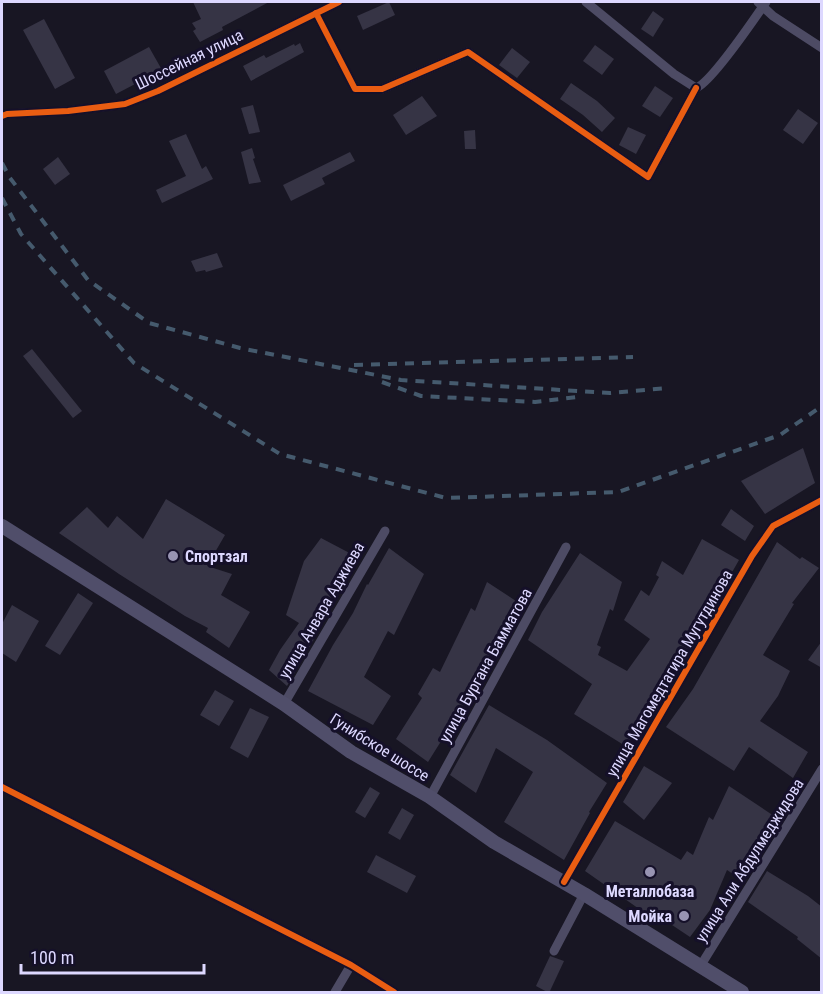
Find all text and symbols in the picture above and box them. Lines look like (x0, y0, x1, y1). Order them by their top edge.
street label: Шоссейная улица (132, 25, 246, 94)
street label: улица Анвара Аджиева (275, 539, 368, 682)
place label: Спортзал (185, 547, 248, 566)
marker: Спортзал (166, 549, 180, 563)
street label: улица Магомедтагира Мугутдинова (602, 566, 737, 780)
street label: улица Бургана Бамматова (435, 585, 536, 746)
street label: Гунибское шоссе (327, 709, 433, 785)
street label: улица Али Абдулмеджидова (691, 775, 808, 946)
marker: Металлобаза (643, 865, 657, 879)
place label: Металлобаза (606, 882, 695, 901)
place label: Мойка (628, 907, 672, 926)
marker: Мойка (677, 909, 691, 923)
scale bar (21, 937, 204, 975)
text: 100 m (30, 947, 74, 968)

